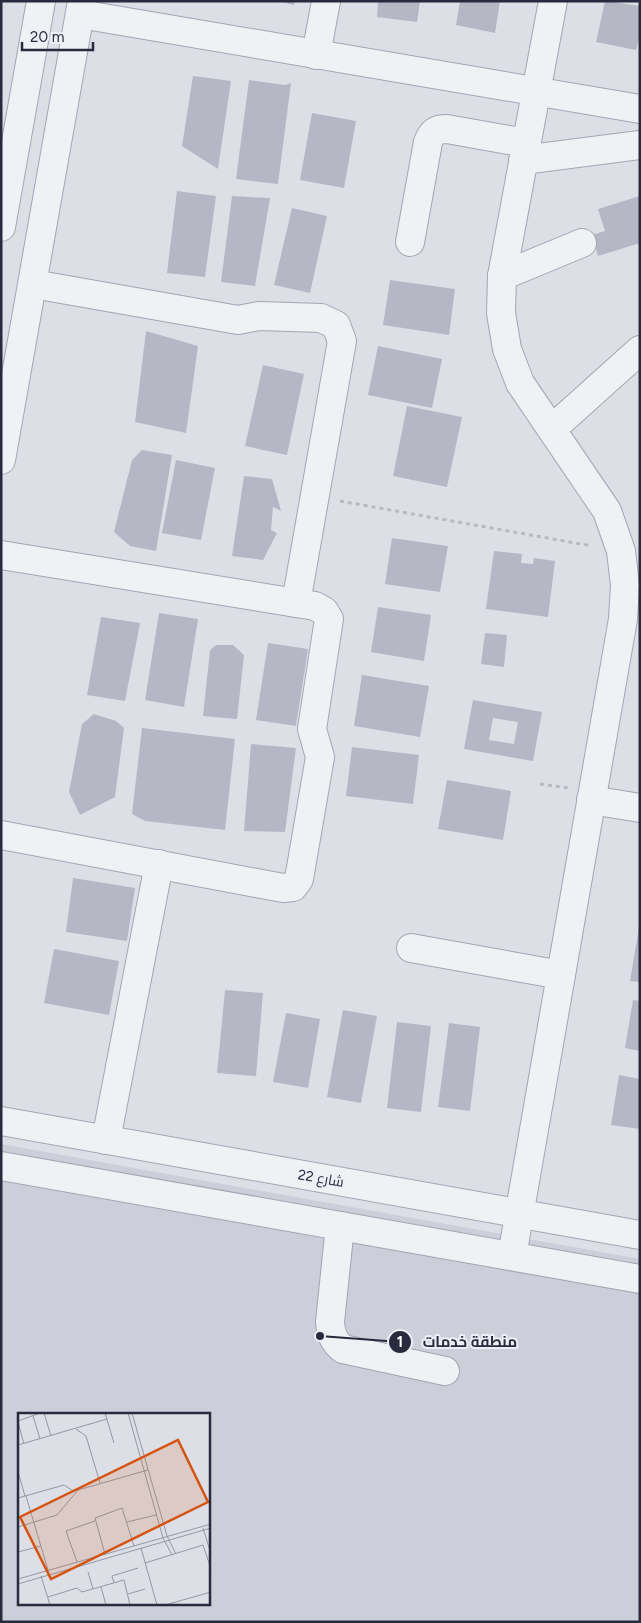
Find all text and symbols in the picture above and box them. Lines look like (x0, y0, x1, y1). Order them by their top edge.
scale bar (22, 20, 94, 52)
text: 20 m (30, 28, 64, 46)
street label: شارع 22 (297, 1166, 345, 1191)
callout: منطقة خدمات (388, 1327, 527, 1357)
text: 1 (397, 1333, 403, 1351)
text: منطقة خدمات (423, 1333, 517, 1351)
inset map (18, 1413, 210, 1606)

